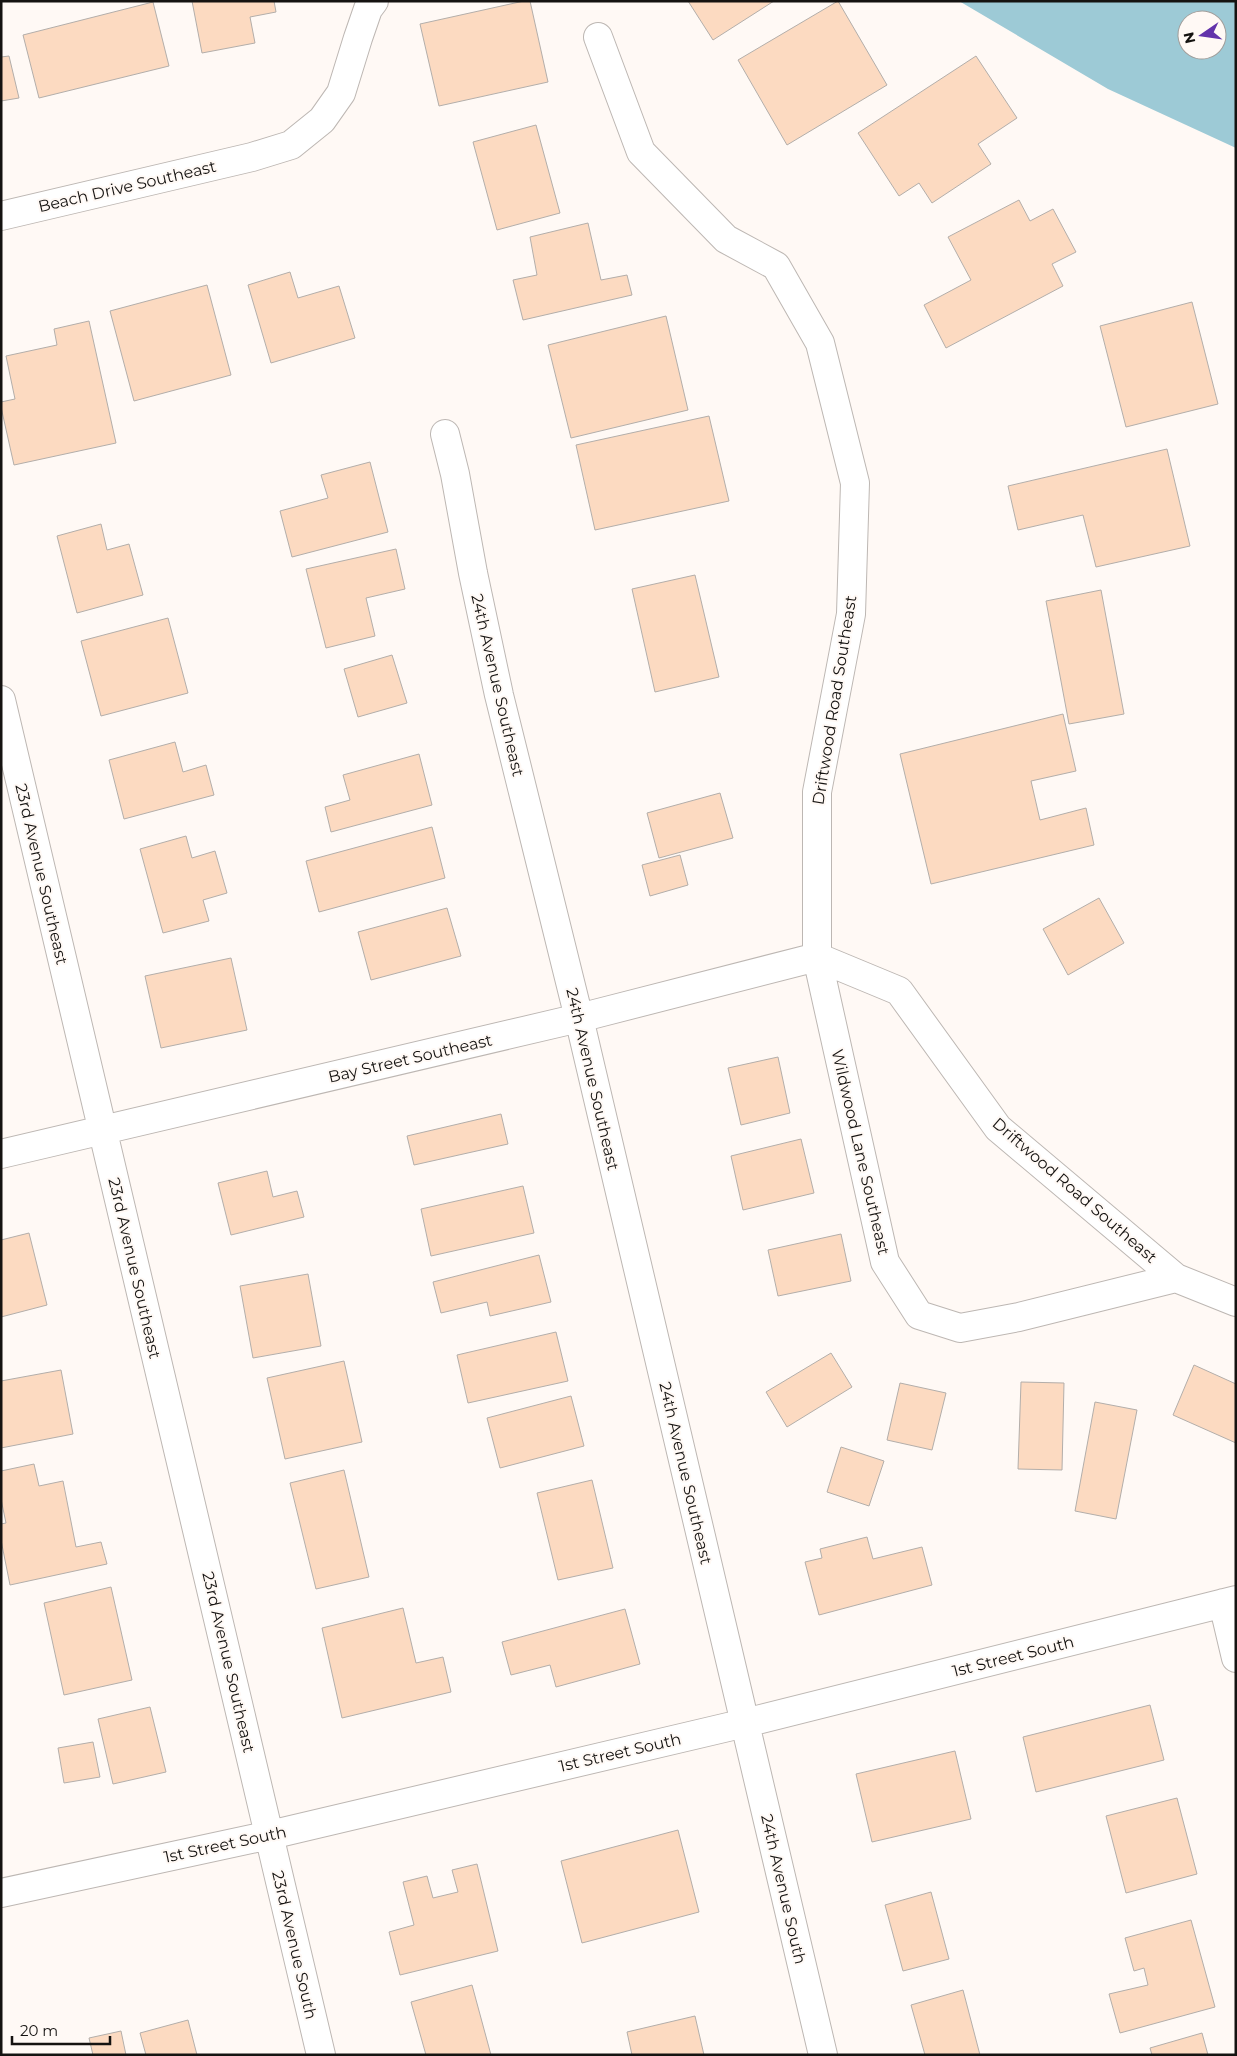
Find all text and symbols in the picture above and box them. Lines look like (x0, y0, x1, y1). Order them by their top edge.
north arrow (1177, 10, 1227, 60)
text: N (1179, 30, 1199, 45)
street label: Beach Drive Southeast (36, 157, 218, 216)
street label: 24th Avenue Southeast (467, 592, 528, 779)
street label: Driftwood Road Southeast (809, 594, 861, 806)
street label: 23rd Avenue Southeast (11, 782, 72, 967)
street label: 24th Avenue Southeast (562, 986, 623, 1173)
street label: Bay Street Southeast (326, 1030, 494, 1087)
street label: Wildwood Lane Southeast (828, 1047, 894, 1257)
street label: Driftwood Road Southeast (989, 1114, 1161, 1267)
street label: 23rd Avenue Southeast (104, 1176, 165, 1361)
street label: 24th Avenue Southeast (655, 1380, 716, 1567)
street label: 23rd Avenue Southeast (198, 1570, 259, 1755)
street label: 1st Street South (950, 1632, 1076, 1681)
street label: 1st Street South (557, 1729, 683, 1776)
street label: 24th Avenue South (757, 1812, 810, 1966)
street label: 1st Street South (162, 1822, 288, 1867)
street label: 23rd Avenue South (268, 1869, 321, 2021)
scale bar (12, 2014, 110, 2046)
text: 20 m (20, 2021, 58, 2040)

